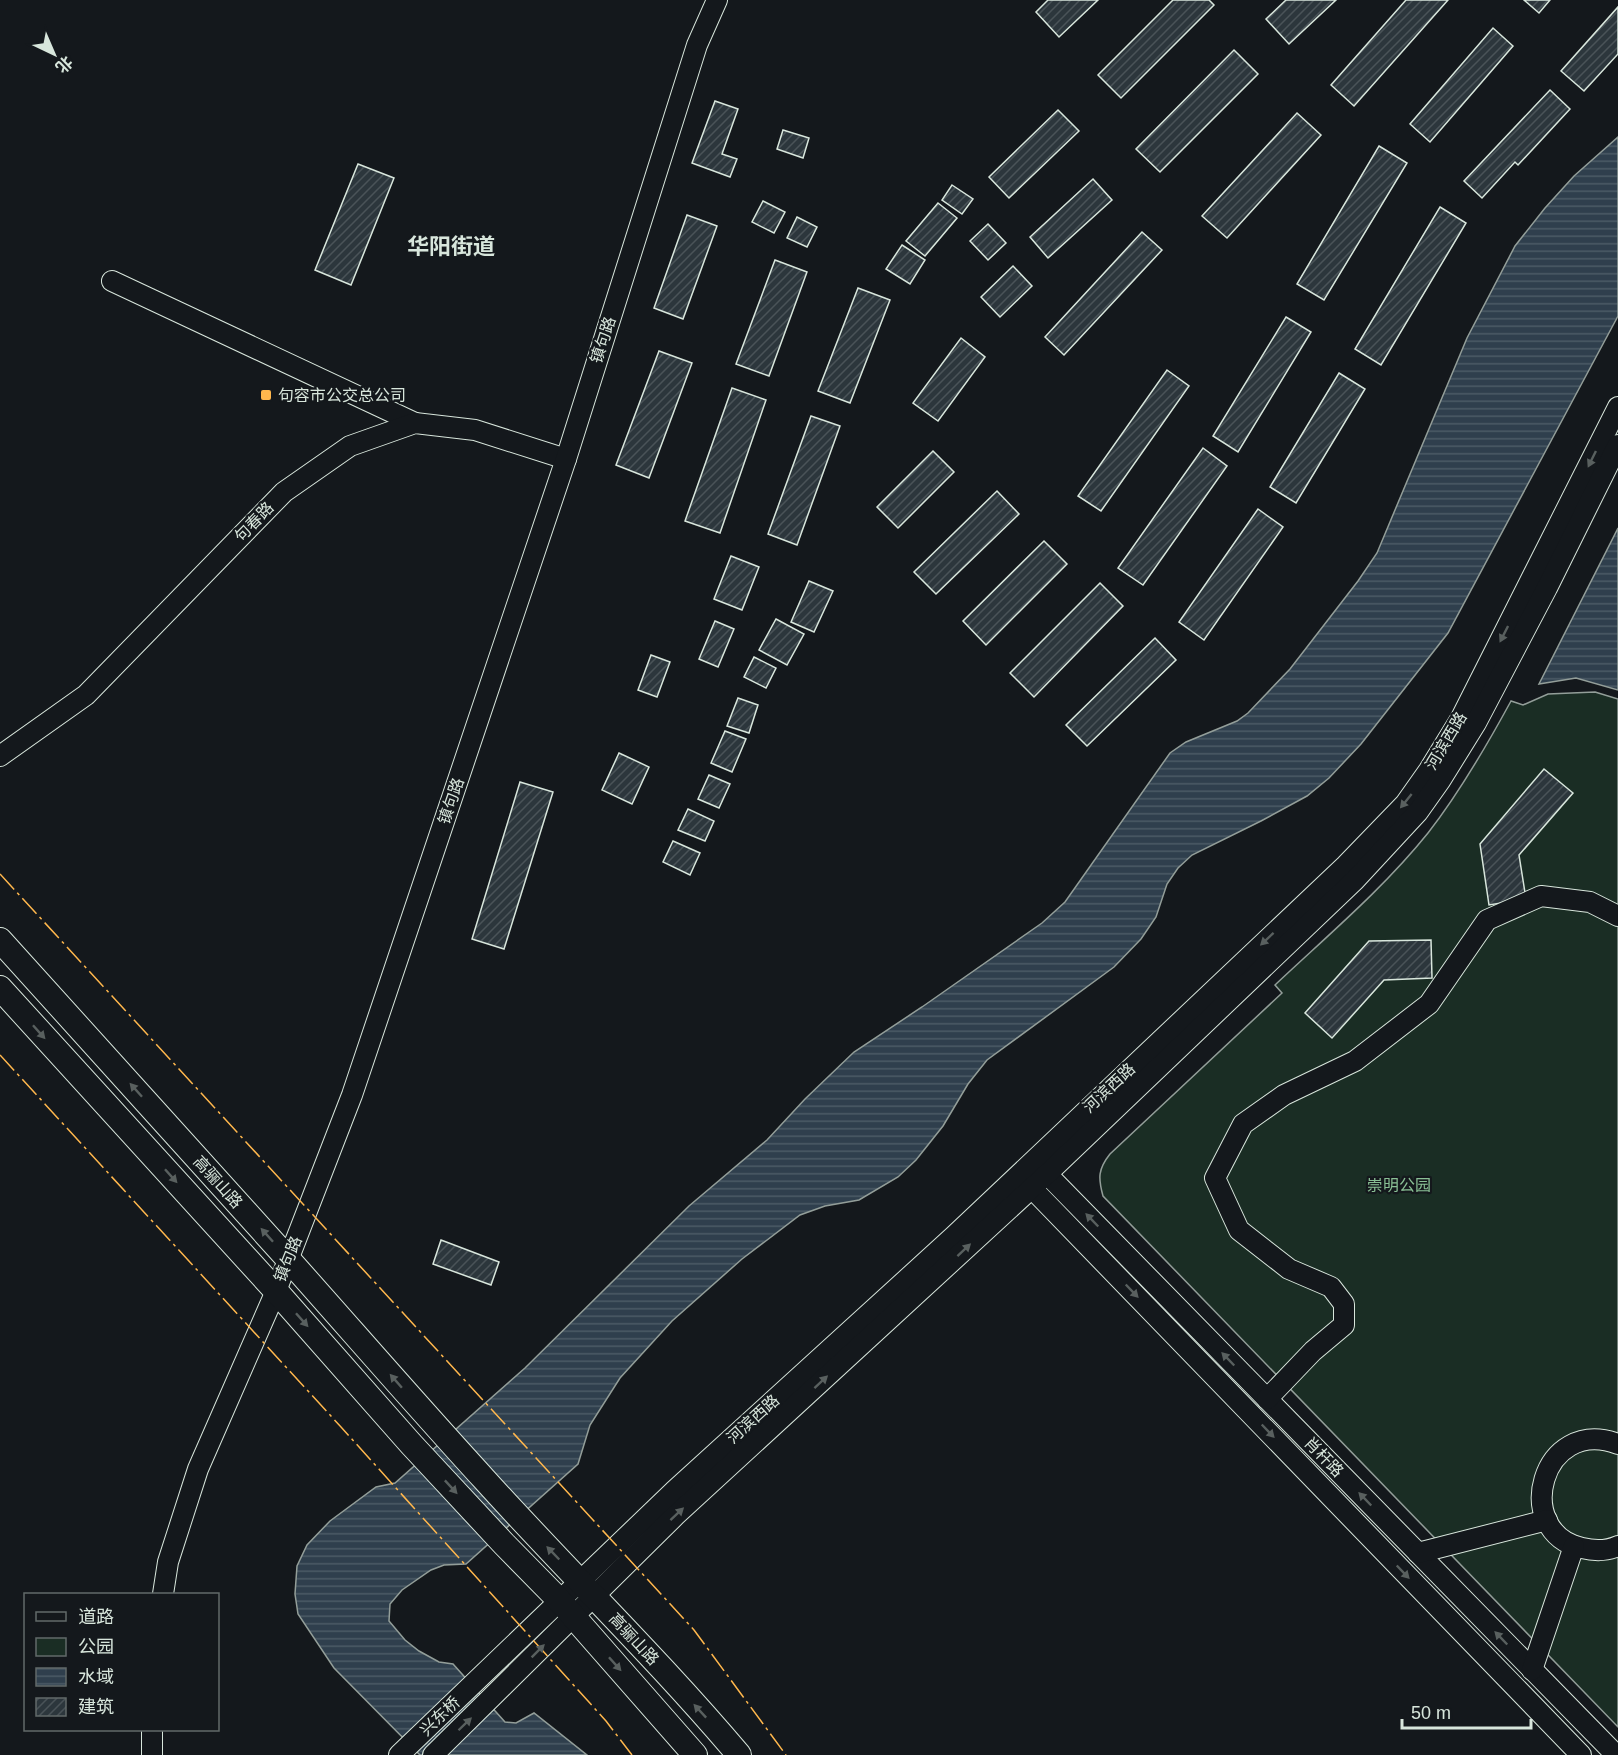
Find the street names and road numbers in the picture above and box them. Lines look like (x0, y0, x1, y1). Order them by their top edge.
street label: 镇句路 (587, 315, 619, 365)
street label: 句春路 (231, 499, 277, 545)
street label: 河滨西路 (1422, 709, 1470, 773)
street label: 镇句路 (435, 776, 467, 826)
street label: 河滨西路 (1080, 1060, 1138, 1116)
street label: 高骊山路 (190, 1153, 246, 1211)
street label: 镇句路 (271, 1234, 305, 1284)
street label: 河滨西路 (724, 1391, 782, 1447)
street label: 肖杆路 (1301, 1434, 1347, 1480)
street label: 高骊山路 (606, 1610, 662, 1668)
street label: 兴东桥 (417, 1693, 463, 1739)

